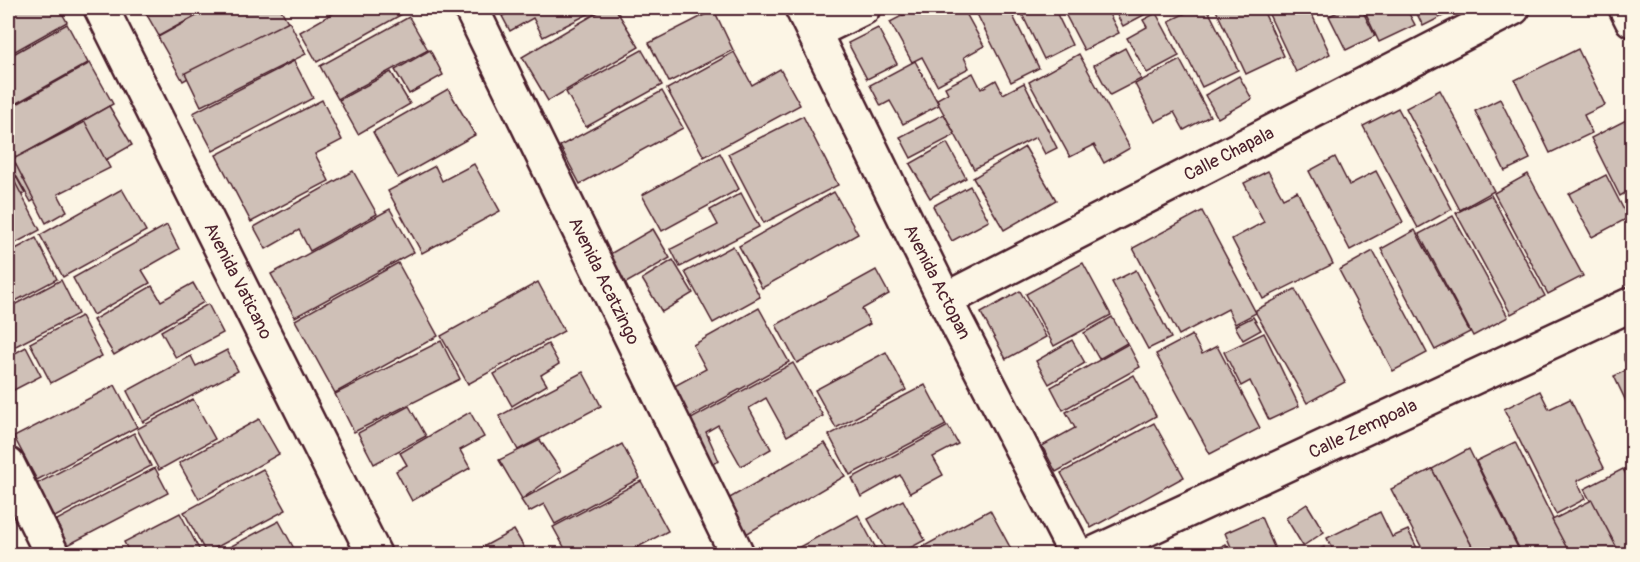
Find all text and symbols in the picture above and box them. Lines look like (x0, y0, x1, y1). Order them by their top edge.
street label: Calle Chapala (1180, 121, 1278, 187)
street label: Avenida Acatzingo (563, 214, 645, 349)
street label: Avenida Vaticano (199, 219, 277, 344)
street label: Avenida Actopan (898, 221, 976, 343)
street label: Calle Zempoala (1305, 394, 1421, 464)

